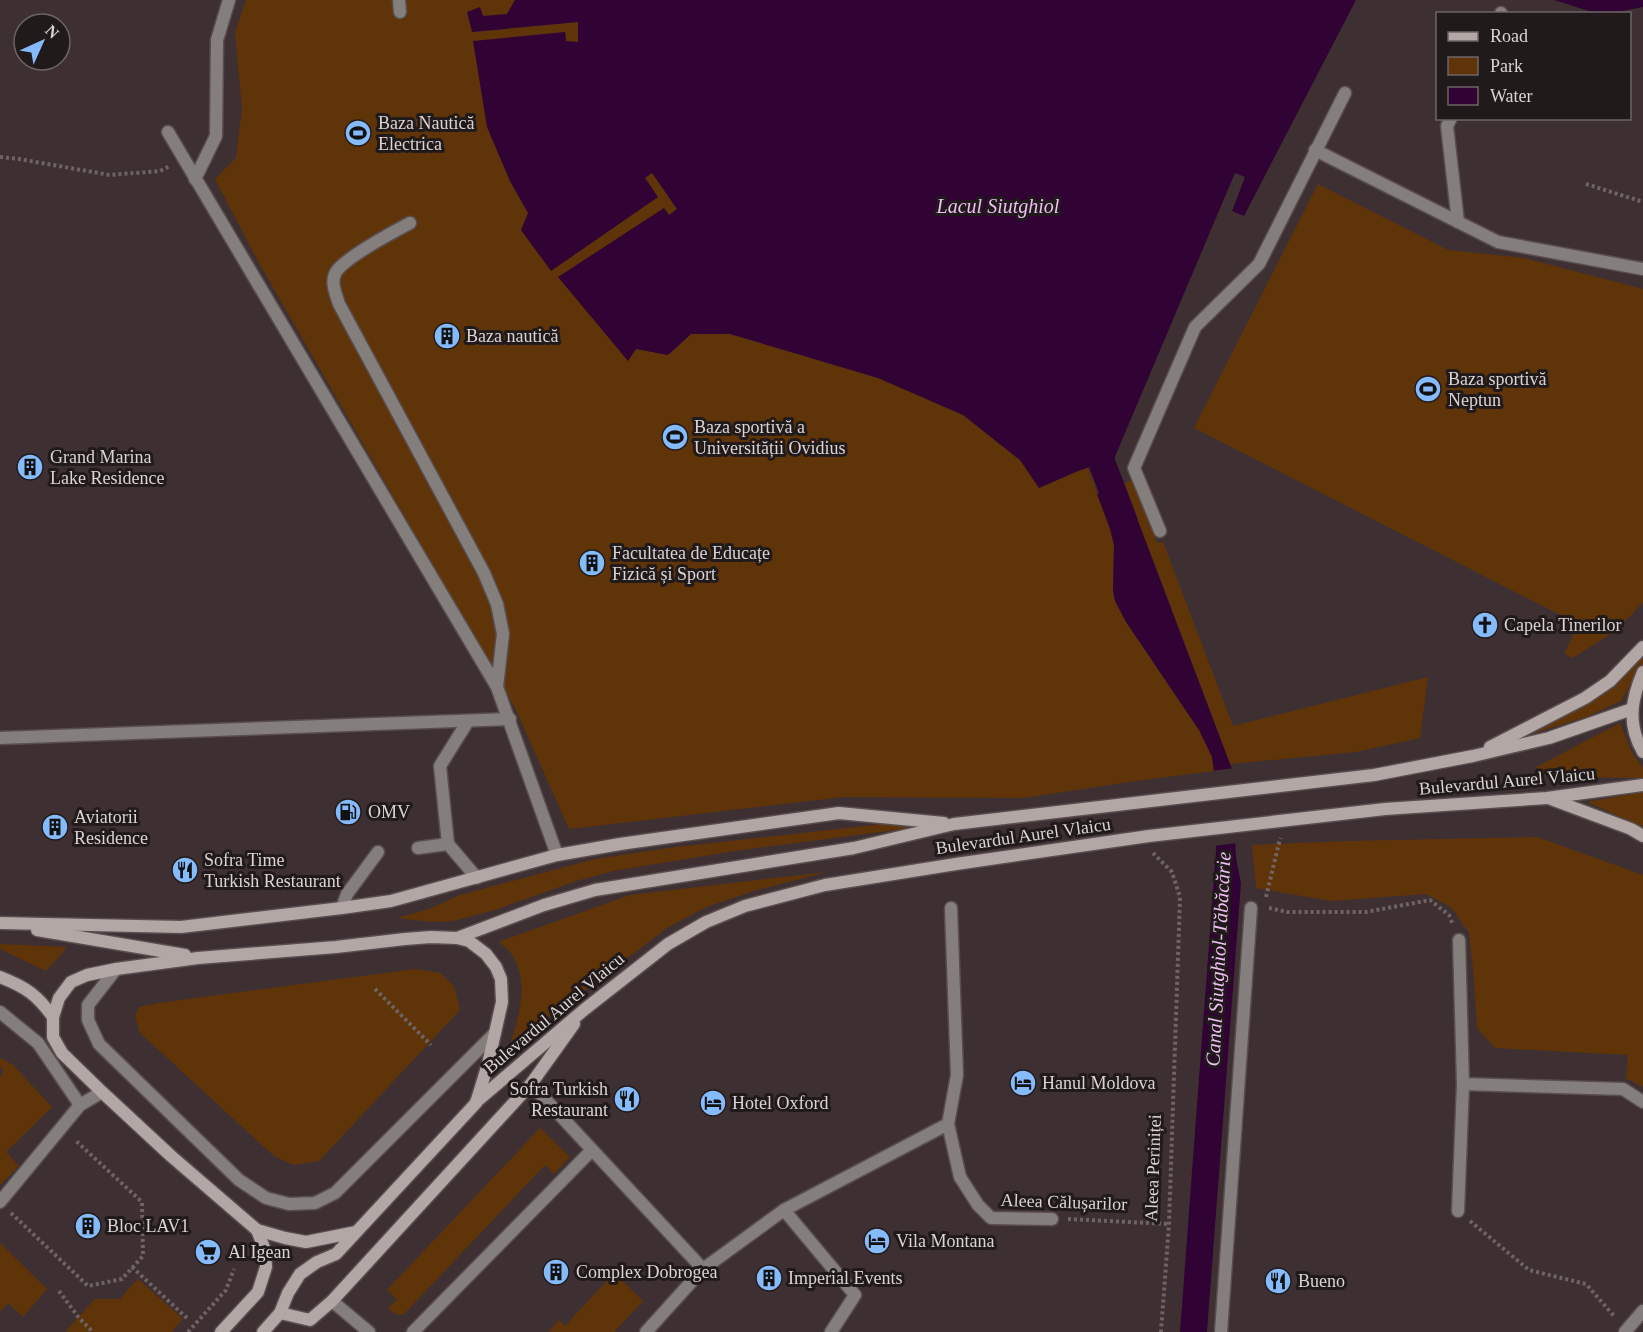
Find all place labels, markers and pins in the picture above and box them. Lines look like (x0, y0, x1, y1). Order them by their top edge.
place label: Baza Nautică Electrica (378, 113, 474, 154)
sports icon: Baza Nautică Electrica (343, 118, 373, 148)
building icon: Baza nautică (432, 321, 462, 351)
place label: Baza nautică (466, 326, 558, 346)
place label: Baza sportivă Neptun (1448, 369, 1546, 410)
sports icon: Baza sportivă Neptun (1413, 374, 1443, 404)
place label: Baza sportivă a Universității Ovidius (694, 417, 846, 458)
sports icon: Baza sportivă a Universității Ovidius (660, 422, 690, 452)
place label: Grand Marina Lake Residence (50, 447, 164, 488)
building icon: Grand Marina Lake Residence (15, 452, 45, 482)
place label: Facultatea de Educațe Fizică și Sport (612, 543, 770, 584)
building icon: Facultatea de Educațe Fizică și Sport (577, 548, 607, 578)
church icon: Capela Tinerilor (1470, 610, 1500, 640)
place label: Capela Tinerilor (1504, 615, 1622, 635)
fuel station icon: OMV (333, 797, 363, 827)
place label: OMV (368, 802, 410, 822)
place label: Aviatorii Residence (74, 807, 148, 848)
building icon: Aviatorii Residence (40, 812, 70, 842)
place label: Sofra Time Turkish Restaurant (204, 850, 341, 891)
restaurant icon: Sofra Time Turkish Restaurant (170, 855, 200, 885)
hotel icon: Hanul Moldova (1008, 1068, 1038, 1098)
place label: Hanul Moldova (1042, 1073, 1155, 1093)
place label: Sofra Turkish Restaurant (509, 1079, 608, 1120)
restaurant icon: Sofra Turkish Restaurant (612, 1084, 642, 1114)
hotel icon: Hotel Oxford (698, 1088, 728, 1118)
place label: Hotel Oxford (732, 1093, 828, 1113)
building icon: Bloc LAV1 (73, 1211, 103, 1241)
place label: Bloc LAV1 (107, 1216, 189, 1236)
hotel icon: Vila Montana (862, 1226, 892, 1256)
place label: Vila Montana (896, 1231, 994, 1251)
supermarket icon: Al Igean (193, 1237, 223, 1267)
place label: Al Igean (228, 1242, 290, 1262)
building icon: Complex Dobrogea (541, 1257, 571, 1287)
place label: Complex Dobrogea (576, 1262, 717, 1282)
building icon: Imperial Events (754, 1263, 784, 1293)
restaurant icon: Bueno (1263, 1266, 1293, 1296)
place label: Imperial Events (788, 1268, 902, 1288)
place label: Bueno (1298, 1271, 1345, 1291)

